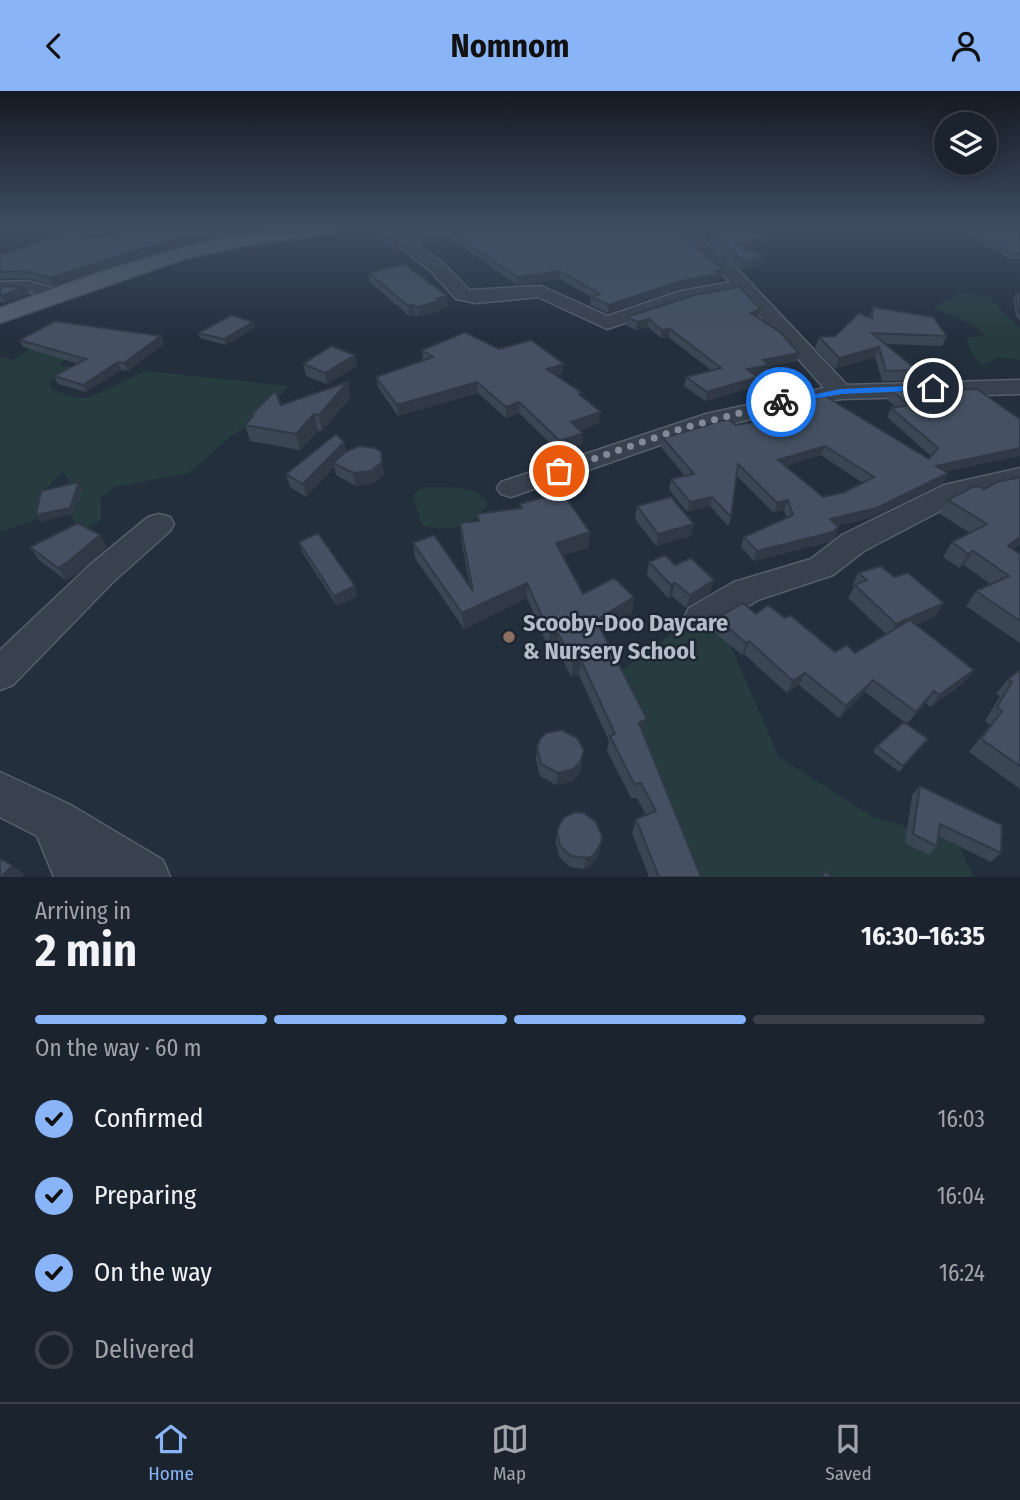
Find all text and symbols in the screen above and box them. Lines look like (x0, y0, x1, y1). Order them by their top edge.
icon: back (35, 27, 73, 65)
text: Nomnom (451, 27, 569, 65)
icon: person (947, 27, 985, 65)
map controls (934, 112, 997, 175)
button: layers (934, 112, 997, 175)
pin (903, 358, 963, 418)
courier (746, 367, 816, 437)
icon: home (914, 369, 952, 407)
icon: bike (762, 383, 800, 421)
pin (529, 441, 589, 501)
icon: bag (540, 452, 578, 490)
place label: Scooby-Doo Daycare & Nursery School (523, 609, 728, 665)
marker: Scooby-Doo Daycare & Nursery School (501, 629, 517, 645)
text: Arriving in (35, 897, 131, 925)
text: 16:30–16:35 (861, 921, 985, 952)
text: 2 min (35, 923, 137, 978)
text: On the way · 60 m (35, 1034, 202, 1062)
icon: check (35, 1100, 73, 1138)
text: Confirmed (94, 1103, 204, 1134)
text: 16:03 (938, 1105, 985, 1133)
icon: check (35, 1177, 73, 1215)
text: Preparing (94, 1180, 196, 1211)
text: 16:04 (937, 1182, 985, 1210)
icon: check (35, 1254, 73, 1292)
text: On the way (94, 1257, 212, 1288)
text: 16:24 (939, 1259, 985, 1287)
text: Delivered (94, 1334, 195, 1365)
tab: Home (148, 1420, 194, 1485)
tab: Map (491, 1420, 529, 1485)
tab: Saved (825, 1420, 872, 1485)

